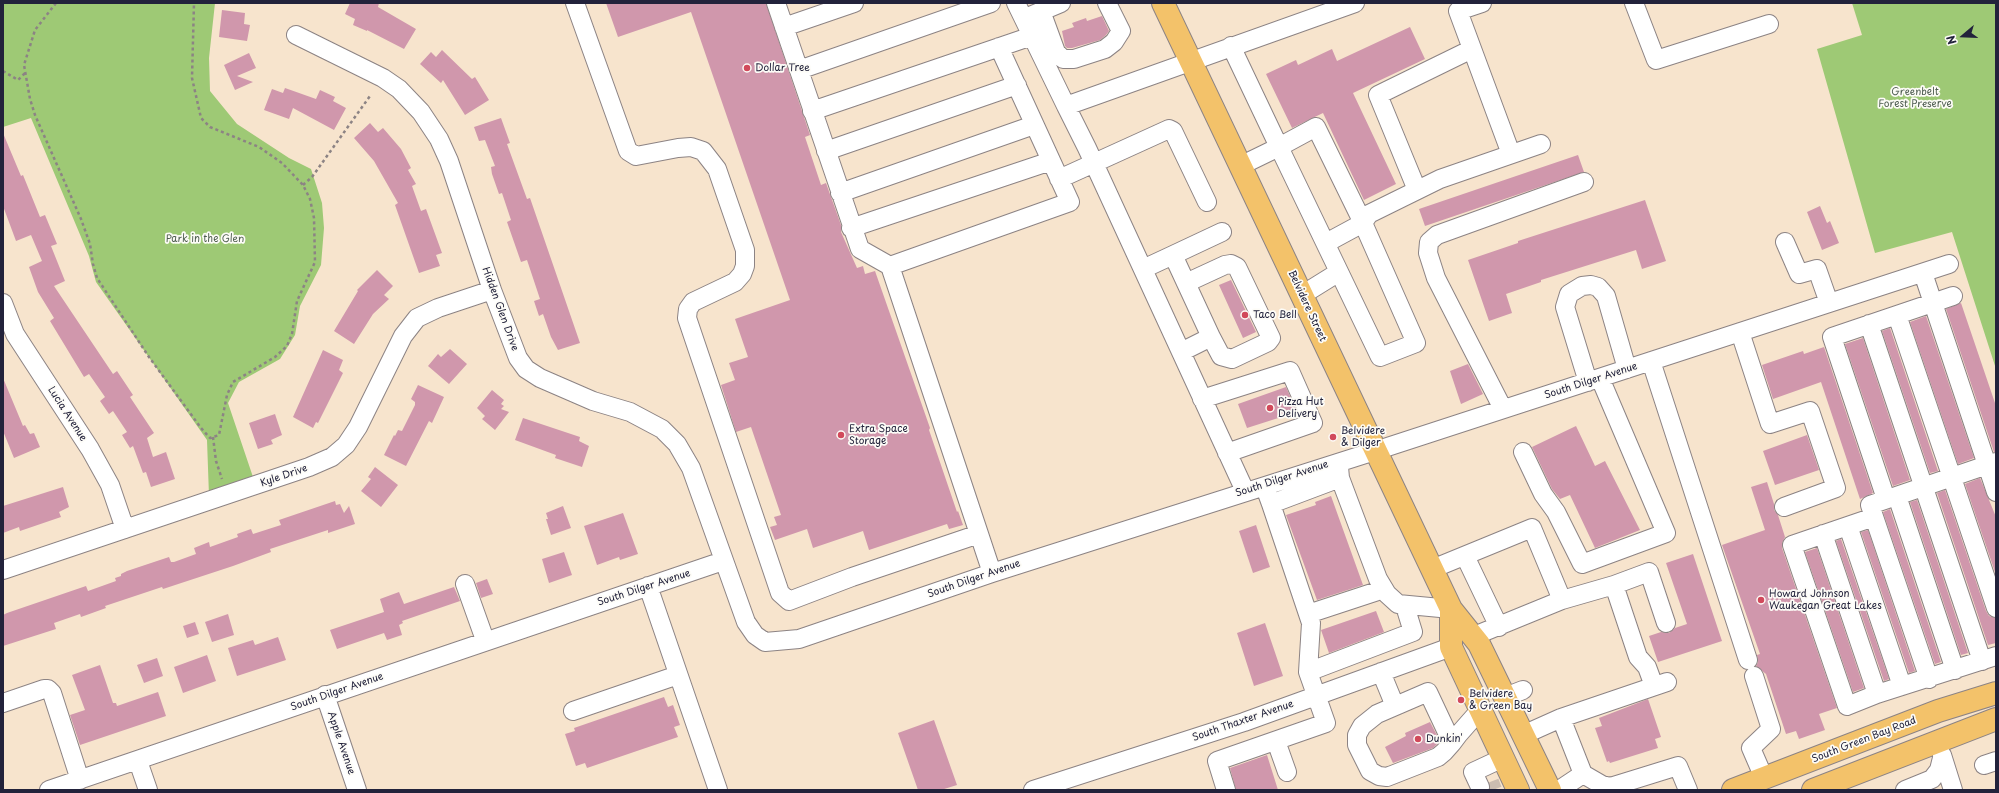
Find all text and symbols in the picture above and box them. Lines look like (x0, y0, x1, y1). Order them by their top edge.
north arrow (1943, 16, 1983, 56)
text: N (1942, 33, 1961, 47)
place label: Dollar Tree (755, 62, 810, 74)
marker: Dollar Tree (742, 63, 752, 73)
park label: Greenbelt Forest Preserve (1878, 86, 1952, 110)
park label: Park in the Glen (166, 233, 244, 245)
street label: Hidden Glen Drive (479, 265, 521, 353)
street label: Belvidere Street (1285, 268, 1329, 344)
place label: Taco Bell (1253, 309, 1297, 321)
marker: Taco Bell (1240, 310, 1250, 320)
street label: South Dilger Avenue (1543, 360, 1639, 402)
street label: Lucia Avenue (45, 384, 89, 444)
place label: Pizza Hut Delivery (1278, 396, 1323, 420)
marker: Pizza Hut Delivery (1265, 403, 1275, 413)
place label: Extra Space Storage (849, 423, 908, 446)
place label: Belvidere & Dilger (1341, 425, 1385, 448)
marker: Extra Space Storage (836, 430, 846, 440)
marker: Belvidere & Dilger (1328, 432, 1338, 442)
street label: South Dilger Avenue (1234, 458, 1330, 500)
street label: Kyle Drive (259, 462, 309, 490)
street label: South Dilger Avenue (926, 558, 1022, 600)
street label: South Dilger Avenue (596, 567, 692, 609)
place label: Howard Johnson Waukegan Great Lakes (1769, 588, 1882, 612)
marker: Howard Johnson Waukegan Great Lakes (1756, 595, 1766, 605)
street label: South Dilger Avenue (289, 671, 385, 713)
place label: Belvidere & Green Bay (1469, 688, 1532, 712)
marker: Belvidere & Green Bay (1456, 695, 1466, 705)
street label: South Thaxter Avenue (1191, 698, 1295, 744)
street label: Apple Avenue (325, 710, 357, 776)
street label: South Green Bay Road (1810, 715, 1918, 765)
place label: Dunkin' (1426, 733, 1463, 745)
marker: Dunkin' (1413, 734, 1423, 744)

